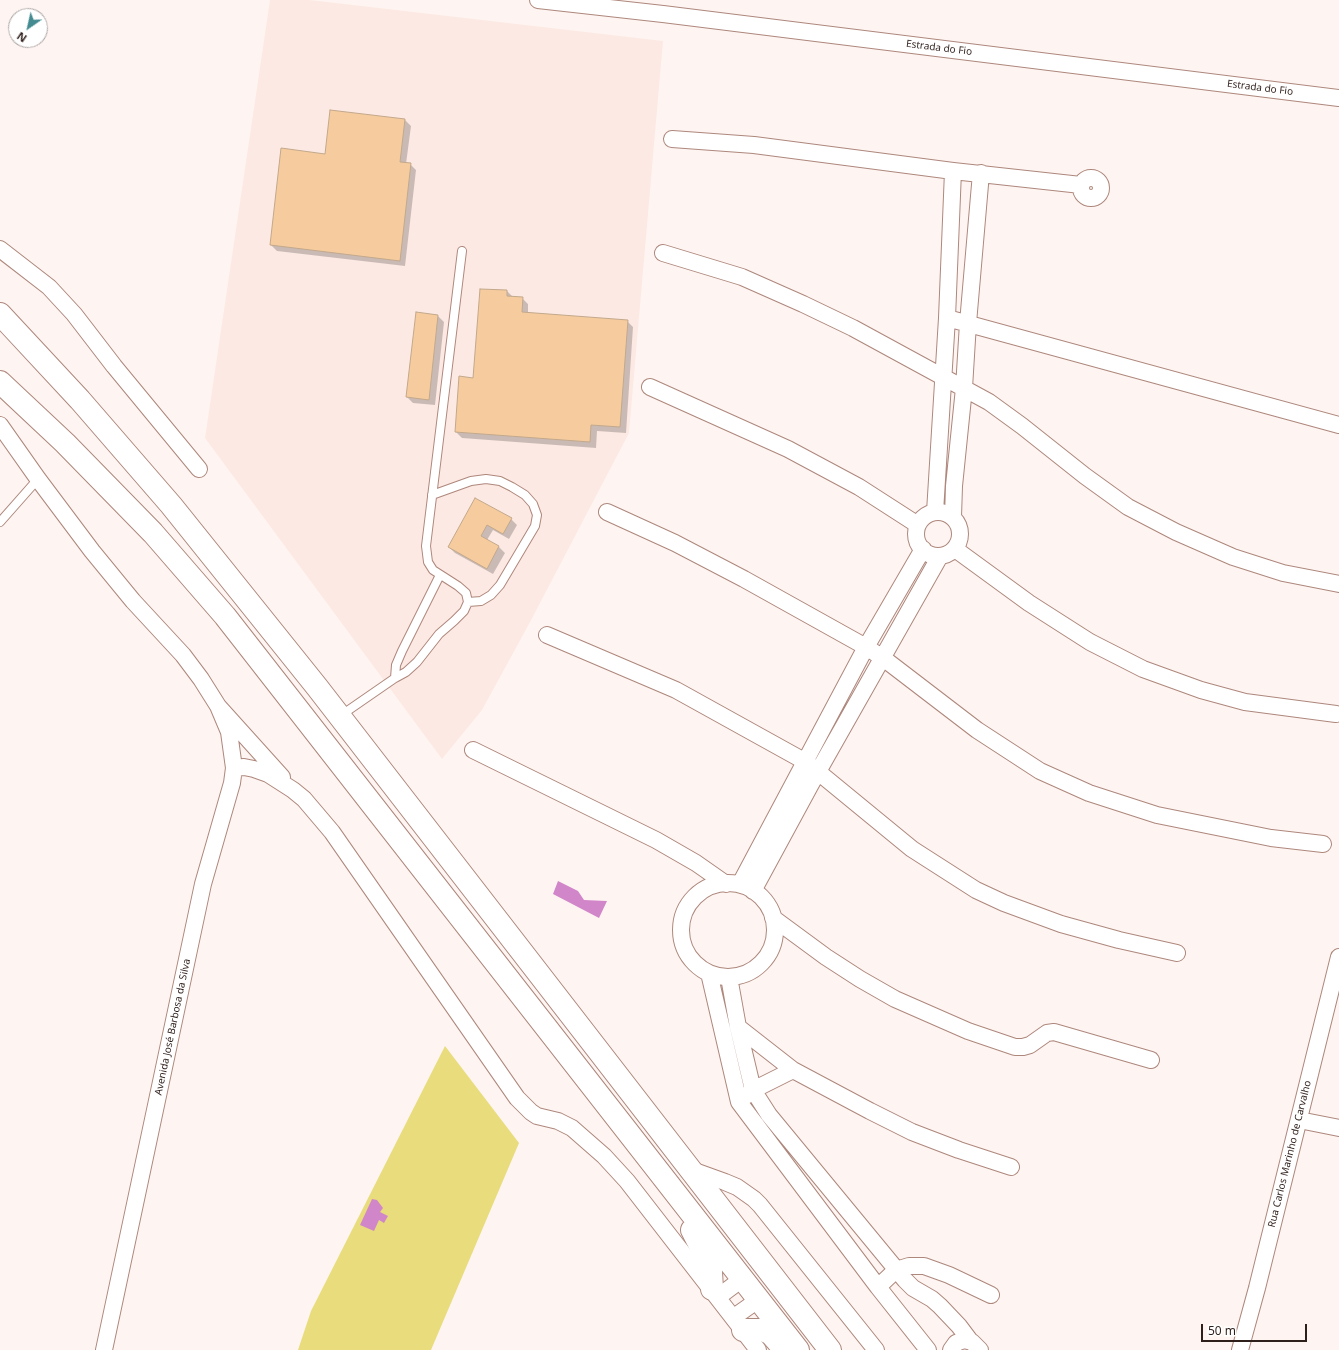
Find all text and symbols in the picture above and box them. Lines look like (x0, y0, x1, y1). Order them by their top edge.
north arrow (8, 8, 48, 48)
text: N (14, 29, 29, 46)
street label: Estrada do Fio (905, 38, 973, 58)
street label: Estrada do Fio (1226, 78, 1294, 98)
street label: Avenida José Barbosa da Silva (153, 958, 193, 1096)
street label: Rua Carlos Marinho de Carvalho (1266, 1079, 1314, 1229)
scale bar (1203, 1316, 1309, 1342)
text: 50 m (1208, 1322, 1236, 1339)

